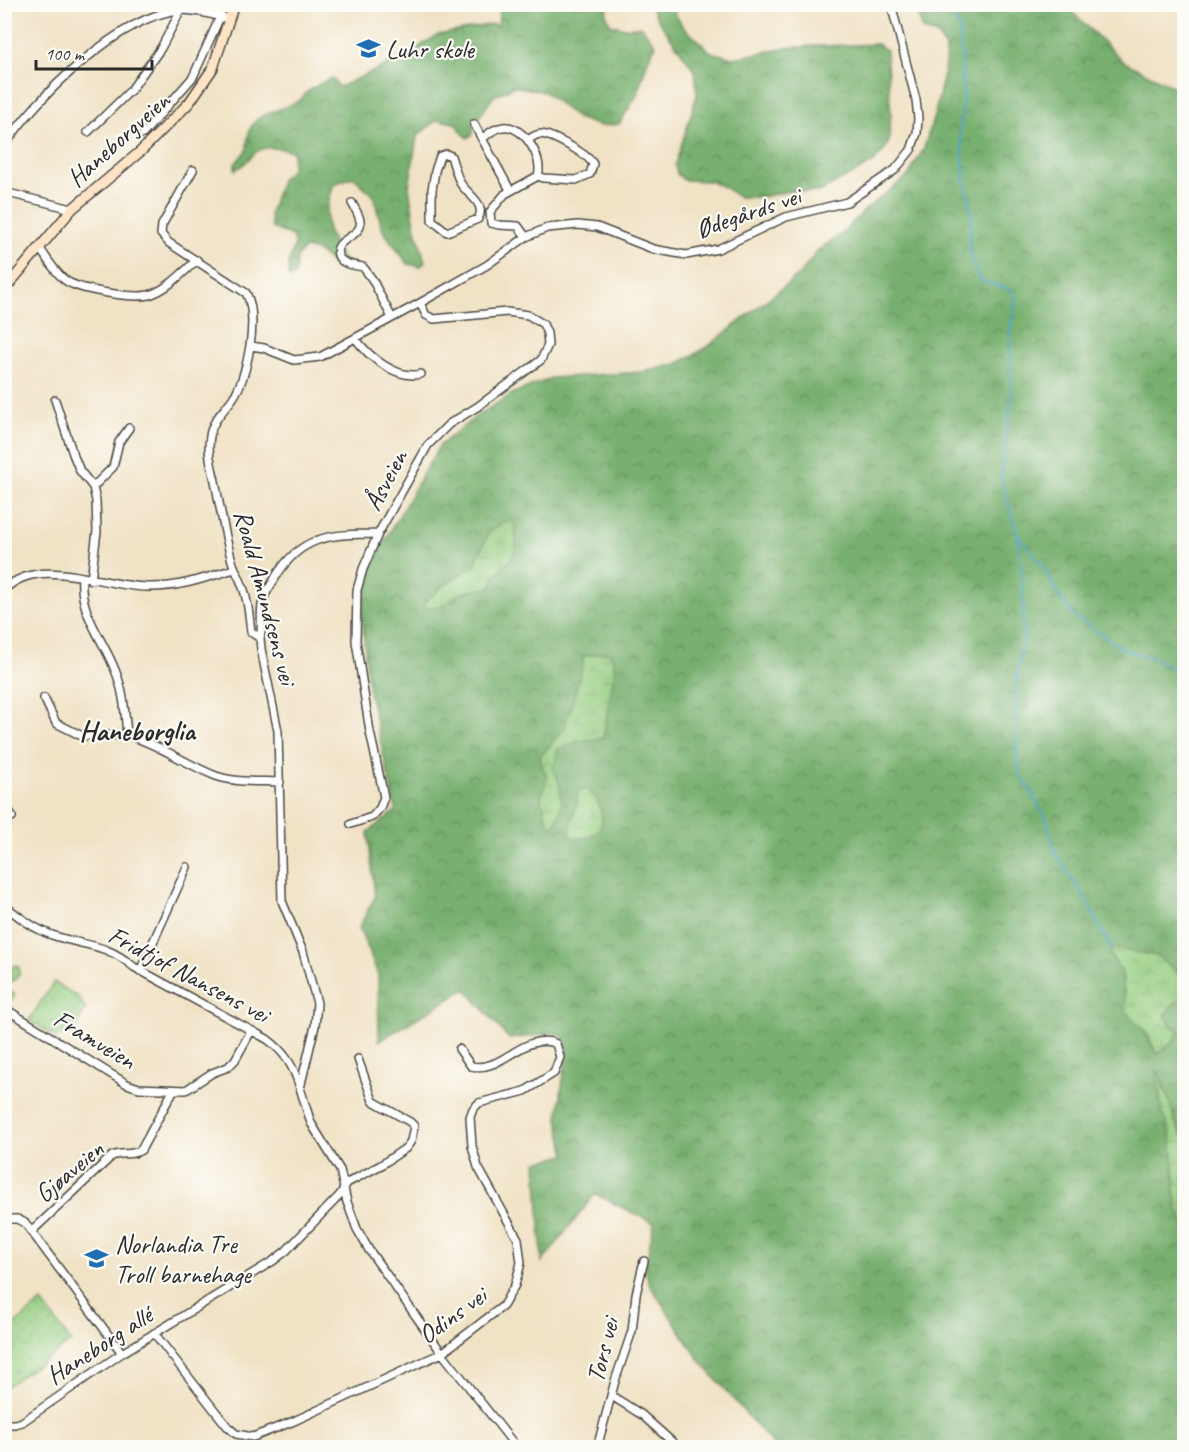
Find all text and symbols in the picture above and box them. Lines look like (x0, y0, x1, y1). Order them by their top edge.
scale bar (36, 33, 152, 71)
place label: Luhr skole (386, 33, 475, 66)
school or university icon: Luhr skole (355, 36, 381, 62)
text: 100 m (45, 43, 86, 65)
street label: Haneborgveien (60, 84, 178, 194)
street label: Ødegårds vei (691, 178, 808, 246)
street label: Åsveien (356, 443, 416, 516)
street label: Roald Amundsens vei (226, 506, 305, 691)
district label: Haneborglia (79, 713, 197, 748)
street label: Fridtjof Nansens vei (103, 918, 277, 1032)
street label: Framveien (48, 1002, 143, 1077)
street label: Gjøaveien (28, 1133, 111, 1210)
place label: Norlandia Tre Troll barnehage (115, 1228, 252, 1291)
school or university icon: Norlandia Tre Troll barnehage (84, 1246, 110, 1272)
street label: Odins vei (412, 1278, 496, 1351)
street label: Haneborg allé (40, 1297, 162, 1392)
street label: Tors vei (579, 1311, 627, 1386)

